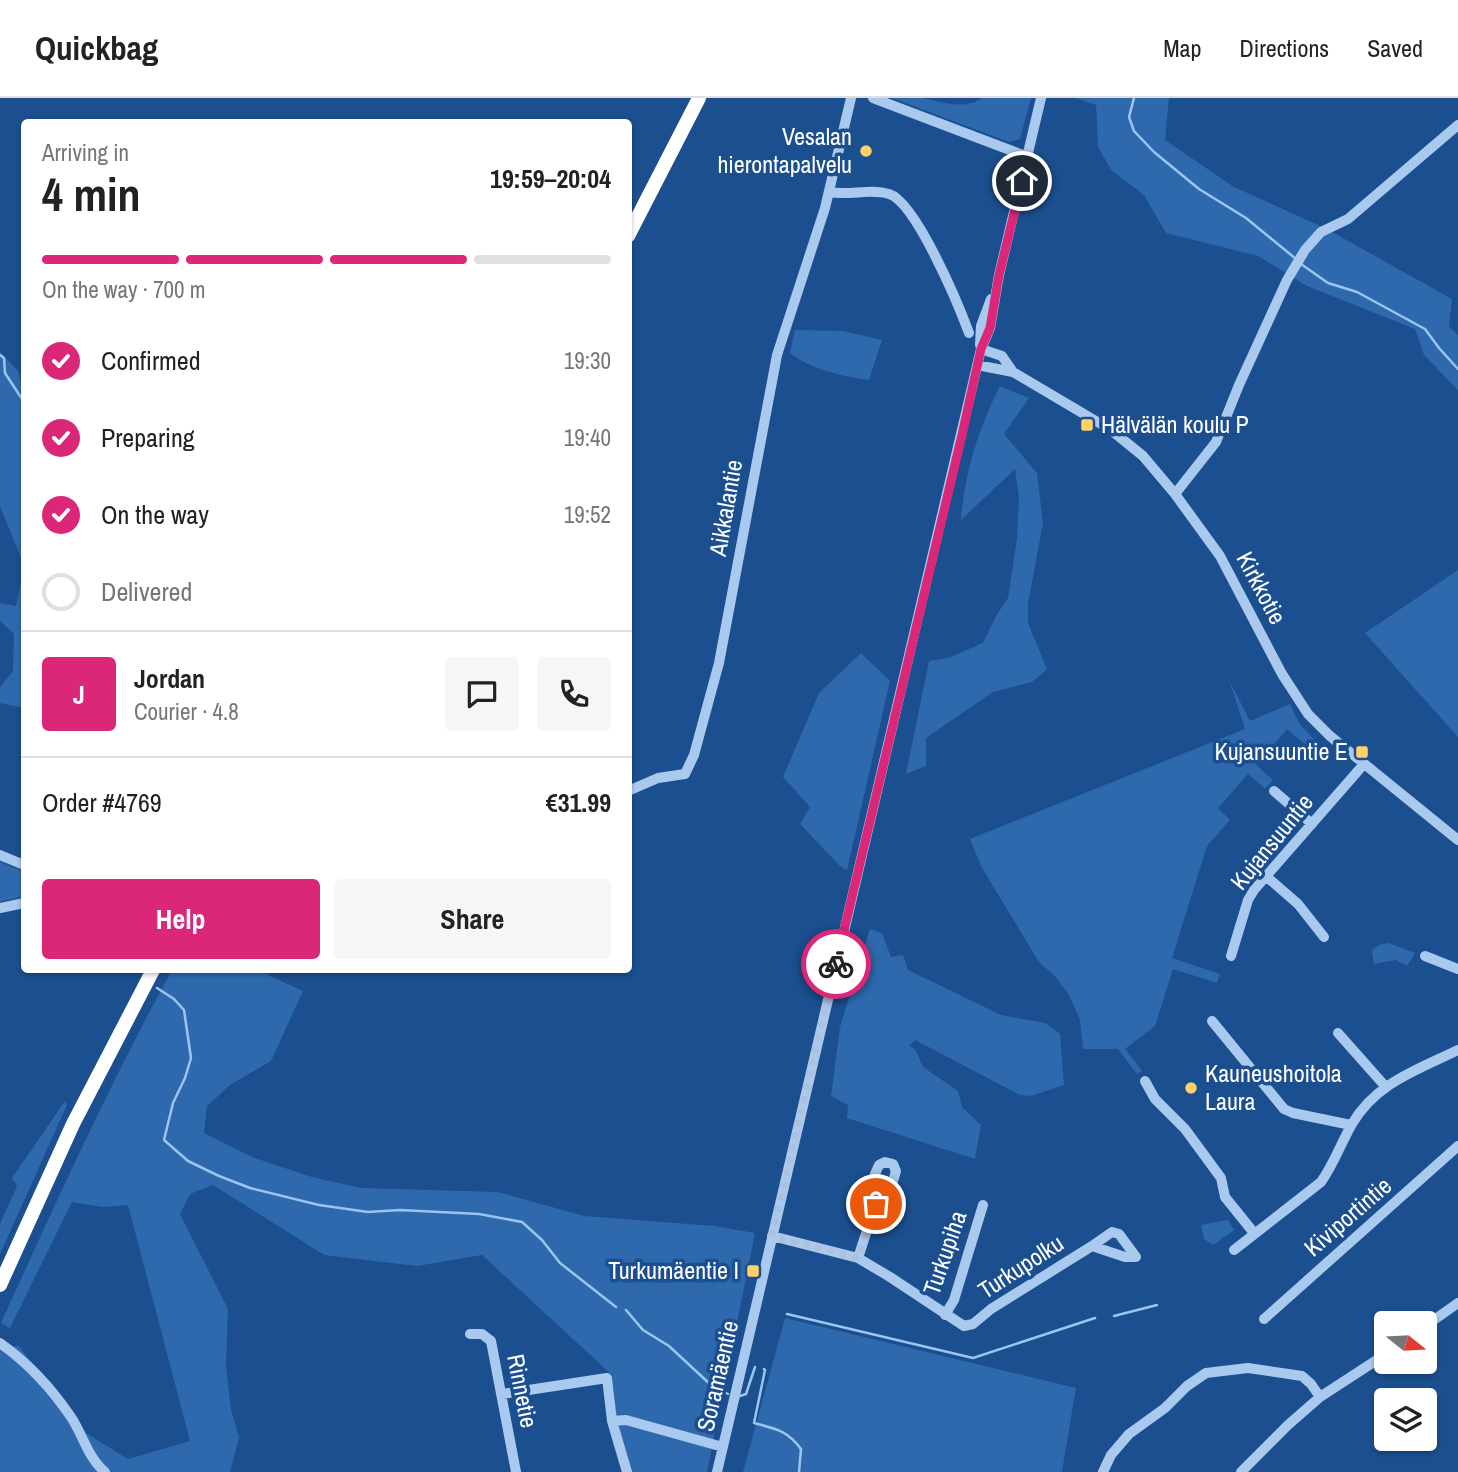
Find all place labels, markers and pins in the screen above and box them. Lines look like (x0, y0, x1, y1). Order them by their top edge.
place label: Vesalan hierontapalvelu (717, 120, 852, 180)
marker: Vesalan hierontapalvelu (858, 143, 874, 159)
pin (992, 151, 1052, 211)
place label: Hälvälän koulu P (1101, 408, 1249, 440)
marker: Hälvälän koulu P (1079, 417, 1095, 433)
place label: Kujansuuntie E (1215, 735, 1348, 767)
marker: Kujansuuntie E (1354, 744, 1370, 760)
place label: Kauneushoitola Laura (1205, 1057, 1342, 1117)
marker: Kauneushoitola Laura (1183, 1080, 1199, 1096)
pin (846, 1174, 906, 1234)
place label: Turkumäentie I (608, 1254, 739, 1286)
marker: Turkumäentie I (745, 1263, 761, 1279)

